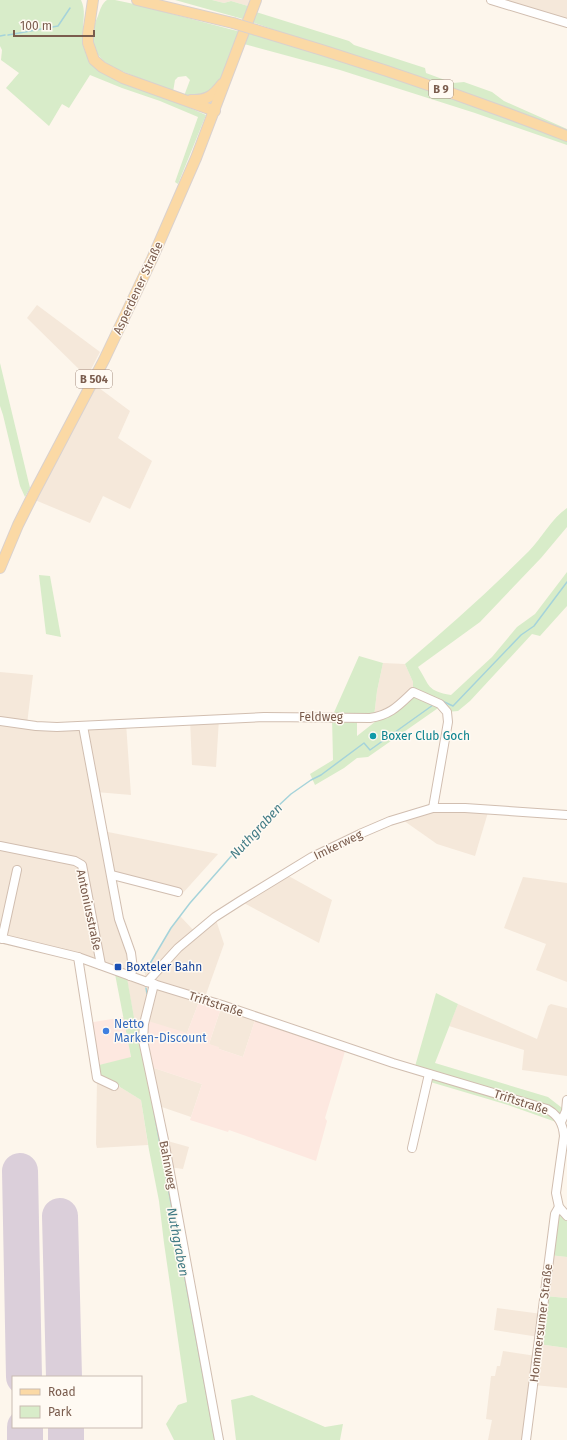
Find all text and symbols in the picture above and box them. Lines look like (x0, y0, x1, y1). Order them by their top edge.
scale bar (14, 12, 94, 38)
text: 100 m (20, 19, 52, 33)
road number: B 9 (429, 80, 453, 98)
street label: Asperdener Straße (110, 239, 166, 337)
road number: B 504 (76, 370, 112, 388)
street label: Feldweg (299, 710, 344, 724)
place label: Boxer Club Goch (381, 729, 470, 743)
marker: Boxer Club Goch (368, 731, 378, 741)
water label: Nuthgraben (227, 800, 285, 862)
street label: Imkerweg (311, 827, 365, 863)
street label: Antoniusstraße (74, 868, 104, 952)
place label: Boxteler Bahn (126, 960, 202, 974)
marker: Boxteler Bahn (113, 962, 123, 972)
street label: Triftstraße (187, 989, 245, 1019)
place label: Netto Marken-Discount (114, 1017, 207, 1045)
marker: Netto Marken-Discount (101, 1026, 111, 1036)
street label: Triftstraße (492, 1087, 550, 1117)
street label: Bahnweg (156, 1139, 180, 1191)
water label: Nuthgraben (164, 1206, 192, 1278)
street label: Hommersumer Straße (527, 1263, 555, 1383)
legend (12, 1376, 142, 1428)
text: Road (48, 1385, 76, 1399)
text: Park (48, 1405, 72, 1419)

